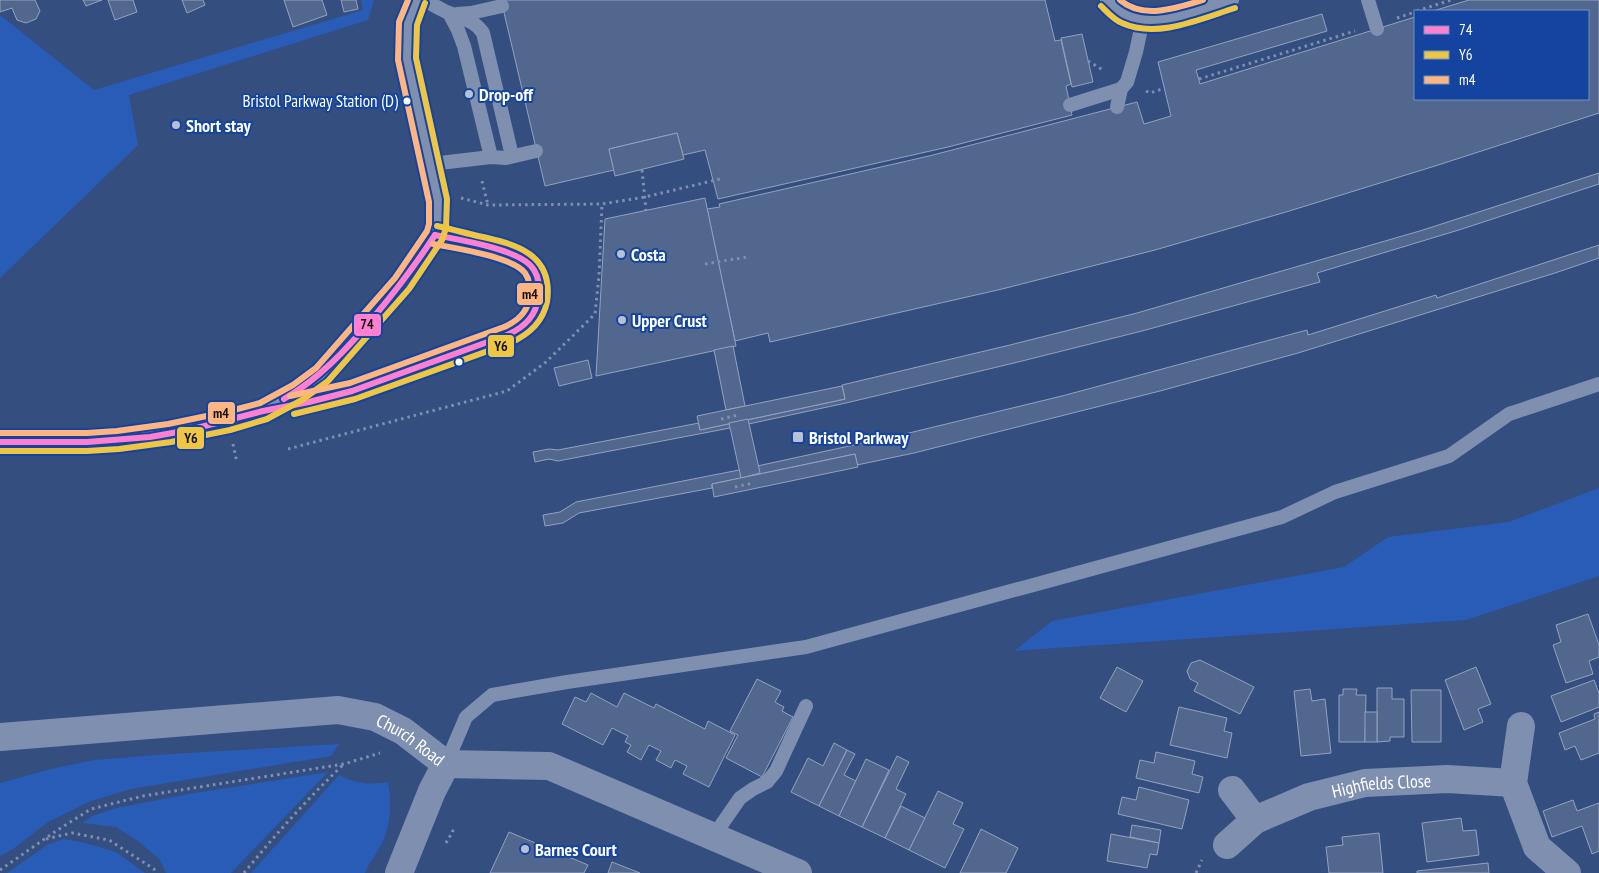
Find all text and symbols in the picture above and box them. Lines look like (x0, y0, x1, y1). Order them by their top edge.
legend (1414, 10, 1589, 100)
text: 74 (1459, 20, 1473, 39)
text: Y6 (1459, 45, 1473, 64)
text: m4 (1459, 70, 1476, 89)
place label: Drop-off (479, 83, 534, 106)
marker: Drop-off (463, 88, 475, 100)
place label: Bristol Parkway Station (D) (242, 90, 398, 112)
marker: Bristol Parkway Station (D) (402, 96, 412, 106)
place label: Short stay (186, 114, 252, 137)
marker: Short stay (170, 119, 182, 131)
place label: Costa (631, 243, 666, 266)
marker: Costa (615, 248, 627, 260)
line badge: m4 (516, 282, 544, 306)
text: m4 (522, 285, 538, 303)
place label: Upper Crust (632, 309, 707, 332)
line badge: 74 (353, 313, 382, 337)
marker: Upper Crust (616, 314, 628, 326)
text: 74 (360, 315, 374, 333)
line badge: Y6 (487, 334, 515, 358)
text: Y6 (493, 337, 508, 355)
unlabelled marker (454, 357, 464, 367)
line badge: m4 (207, 401, 236, 425)
text: m4 (213, 404, 229, 422)
line badge: Y6 (176, 426, 205, 450)
place label: Bristol Parkway (809, 426, 909, 449)
text: Y6 (183, 429, 198, 447)
marker: Bristol Parkway (791, 430, 805, 444)
street label: Church Road (373, 708, 450, 770)
street label: Highfields Close (1329, 768, 1432, 802)
place label: Barnes Court (535, 838, 618, 861)
marker: Barnes Court (519, 843, 531, 855)

